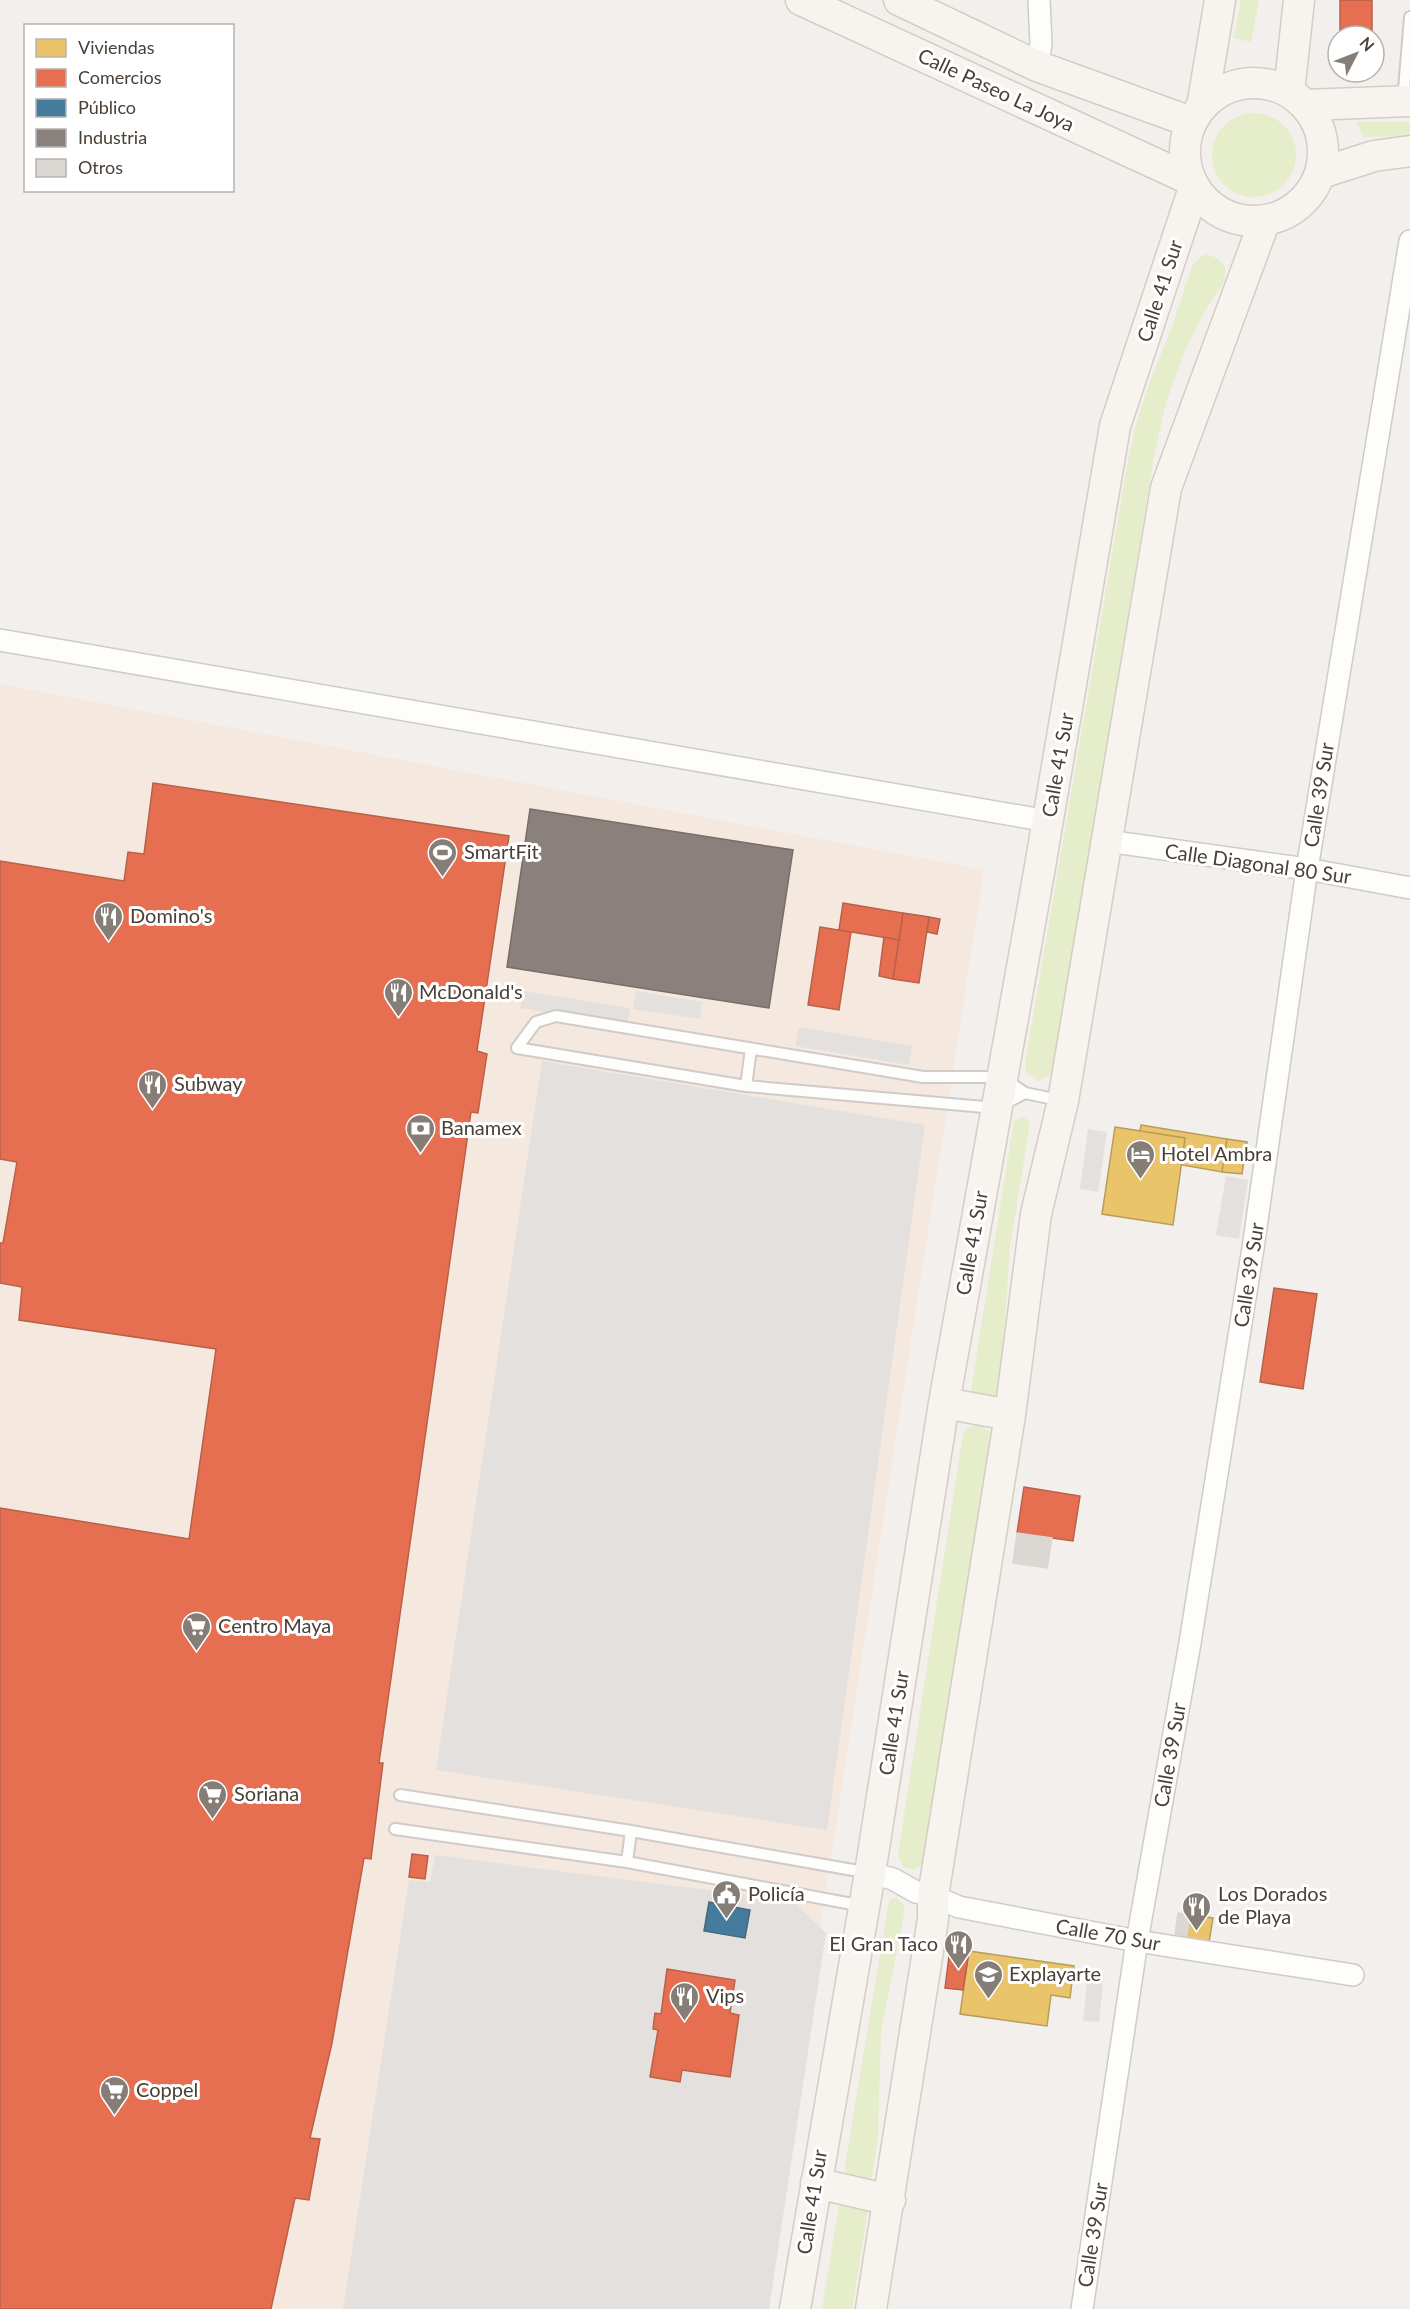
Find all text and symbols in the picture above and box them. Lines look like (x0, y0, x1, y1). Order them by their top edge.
legend (24, 24, 234, 192)
north arrow (1326, 24, 1386, 84)
text: N (1356, 33, 1379, 55)
text: Viviendas (78, 36, 155, 58)
street label: Calle Paseo La Joya (914, 42, 1078, 136)
text: Comercios (78, 66, 162, 88)
text: Público (78, 96, 136, 118)
text: Industria (78, 126, 147, 148)
text: Otros (78, 156, 123, 178)
street label: Calle 41 Sur (1131, 236, 1187, 345)
street label: Calle 41 Sur (1036, 710, 1078, 819)
street label: Calle 39 Sur (1298, 740, 1338, 849)
sports icon: SmartFit (427, 836, 459, 878)
street label: Calle Diagonal 80 Sur (1163, 838, 1354, 888)
place label: SmartFit (464, 839, 539, 863)
restaurant icon: Domino's (93, 900, 125, 942)
place label: Domino's (130, 903, 212, 927)
restaurant icon: McDonald's (382, 976, 414, 1018)
place label: McDonald's (419, 979, 523, 1003)
restaurant icon: Subway (137, 1068, 169, 1110)
place label: Subway (174, 1071, 243, 1095)
bank icon: Banamex (404, 1112, 436, 1154)
place label: Banamex (441, 1115, 522, 1139)
hotel icon: Hotel Ambra (1124, 1138, 1156, 1180)
place label: Hotel Ambra (1161, 1141, 1272, 1165)
street label: Calle 41 Sur (950, 1188, 992, 1297)
street label: Calle 39 Sur (1228, 1220, 1268, 1329)
supermarket icon: Centro Maya (181, 1610, 213, 1652)
place label: Centro Maya (218, 1613, 331, 1637)
street label: Calle 41 Sur (873, 1668, 913, 1777)
street label: Calle 39 Sur (1148, 1700, 1190, 1809)
supermarket icon: Soriana (197, 1778, 229, 1820)
place label: Soriana (234, 1781, 299, 1805)
public building icon: Policía (711, 1878, 743, 1920)
place label: Policía (748, 1881, 805, 1905)
place label: Los Dorados de Playa (1218, 1881, 1327, 1928)
restaurant icon: Los Dorados de Playa (1181, 1890, 1213, 1932)
street label: Calle 70 Sur (1054, 1913, 1163, 1955)
restaurant icon: El Gran Taco (943, 1928, 975, 1970)
place label: El Gran Taco (829, 1931, 938, 1955)
school or university icon: Explayarte (972, 1958, 1004, 2000)
place label: Explayarte (1009, 1961, 1101, 1985)
restaurant icon: Vips (669, 1980, 701, 2022)
place label: Vips (706, 1983, 744, 2007)
supermarket icon: Coppel (99, 2074, 131, 2116)
place label: Coppel (136, 2077, 198, 2101)
street label: Calle 41 Sur (791, 2147, 831, 2256)
street label: Calle 39 Sur (1072, 2180, 1112, 2289)

